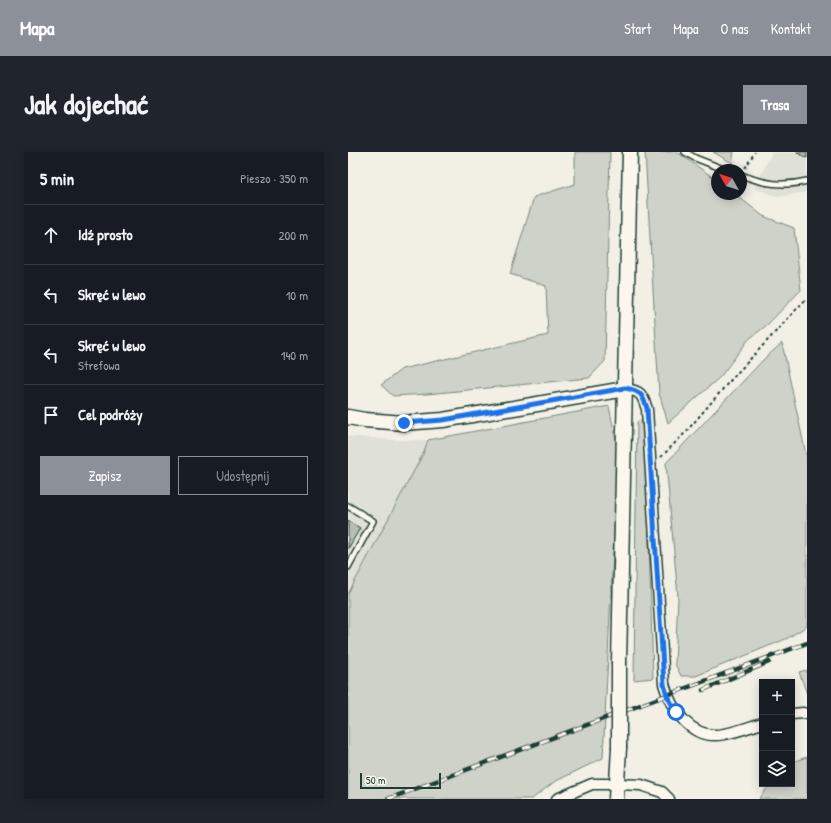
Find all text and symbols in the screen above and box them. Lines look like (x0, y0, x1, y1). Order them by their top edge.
text: Mapa (20, 15, 54, 41)
text: Start (624, 19, 651, 38)
text: Mapa (673, 19, 699, 38)
text: O nas (721, 19, 749, 38)
text: Kontakt (771, 19, 811, 38)
text: Jak dojechać (24, 85, 148, 123)
button: Trasa (743, 85, 807, 124)
north arrow (711, 164, 747, 200)
text: 5 min (40, 167, 74, 190)
text: Pieszo · 350 m (240, 169, 308, 187)
icon: ahead (40, 224, 62, 246)
text: Idź prosto (78, 224, 132, 245)
text: 200 m (278, 226, 308, 244)
icon: left (40, 284, 62, 306)
text: Skręć w lewo (78, 284, 145, 305)
text: 10 m (286, 286, 308, 304)
text: Skręć w lewo (78, 335, 145, 356)
icon: left (40, 344, 62, 366)
text: 140 m (281, 346, 308, 364)
text: Strefowa (78, 356, 120, 374)
icon: arrive (40, 404, 62, 426)
text: Cel podróży (78, 404, 143, 425)
route end (395, 414, 413, 432)
button: Zapisz (40, 456, 170, 495)
button: Udostępnij (178, 456, 308, 495)
map controls (759, 679, 795, 787)
button: + (759, 679, 795, 715)
route start (667, 703, 685, 721)
button: − (759, 715, 795, 751)
button: layers (759, 751, 795, 787)
scale bar (360, 771, 441, 790)
text: 50 m (366, 773, 386, 787)

